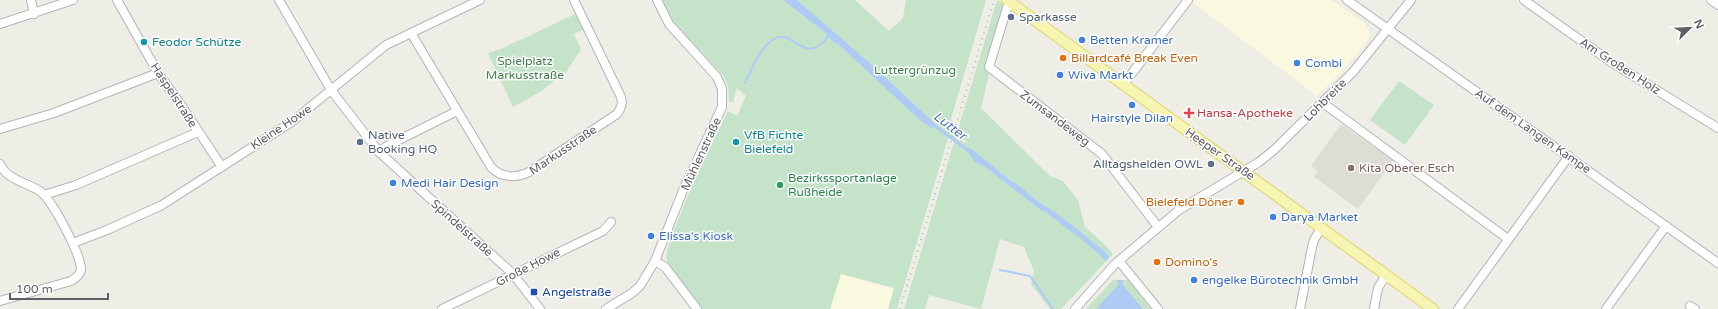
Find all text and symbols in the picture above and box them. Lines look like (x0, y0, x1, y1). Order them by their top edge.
north arrow (1670, 8, 1710, 48)
place label: Sparkasse (1019, 10, 1077, 24)
marker: Sparkasse (1006, 12, 1016, 22)
text: N (1691, 17, 1706, 31)
place label: Betten Kramer (1090, 33, 1174, 47)
place label: Feodor Schütze (152, 35, 241, 49)
marker: Betten Kramer (1077, 35, 1087, 45)
street label: Am Großen Holz (1577, 35, 1663, 97)
marker: Feodor Schütze (139, 37, 149, 47)
place label: Billardcafé Break Even (1071, 51, 1198, 65)
marker: Billardcafé Break Even (1058, 53, 1068, 63)
park label: Spielplatz Markusstraße (486, 54, 564, 82)
place label: Combi (1305, 56, 1342, 70)
marker: Combi (1292, 58, 1302, 68)
street label: Haspelstraße (148, 60, 200, 130)
park label: Luttergrünzug (874, 63, 956, 77)
place label: Wiva Markt (1068, 68, 1134, 82)
marker: Wiva Markt (1055, 70, 1065, 80)
street label: Lohbreite (1301, 76, 1349, 124)
street label: Auf dem Langen Kampe (1472, 86, 1594, 176)
street label: Zumsandeweg (1017, 87, 1093, 149)
marker: Hairstyle Dilan (1127, 100, 1137, 110)
street label: Kleine Howe (248, 101, 314, 152)
place label: Hansa-Apotheke (1197, 106, 1293, 120)
water label: Lutter (930, 108, 971, 145)
marker: Hansa-Apotheke (1184, 108, 1194, 118)
place label: Hairstyle Dilan (1091, 111, 1173, 125)
street label: Mühlenstraße (678, 115, 724, 193)
street label: Markusstraße (527, 122, 600, 178)
street label: Heeper Straße (1183, 125, 1258, 183)
place label: Native Booking HQ (368, 128, 437, 156)
place label: VfB Fichte Bielefeld (744, 128, 803, 156)
marker: Native Booking HQ (355, 137, 365, 147)
marker: VfB Fichte Bielefeld (731, 137, 741, 147)
place label: Alltagshelden OWL (1093, 157, 1203, 171)
marker: Alltagshelden OWL (1206, 159, 1216, 169)
place label: Kita Oberer Esch (1359, 161, 1454, 175)
marker: Kita Oberer Esch (1346, 163, 1356, 173)
place label: Bezirkssportanlage Rußheide (788, 171, 897, 199)
place label: Medi Hair Design (401, 176, 499, 190)
marker: Medi Hair Design (388, 178, 398, 188)
marker: Bezirkssportanlage Rußheide (775, 180, 785, 190)
place label: Bielefeld Döner (1146, 195, 1233, 209)
street label: Spindelstraße (428, 197, 496, 260)
marker: Bielefeld Döner (1236, 197, 1246, 207)
place label: Darya Market (1281, 210, 1359, 224)
marker: Darya Market (1268, 212, 1278, 222)
place label: Elissa's Kiosk (659, 229, 734, 243)
marker: Elissa's Kiosk (646, 231, 656, 241)
street label: Große Howe (493, 245, 563, 289)
place label: Domino's (1165, 255, 1218, 269)
marker: Domino's (1152, 257, 1162, 267)
place label: engelke Bürotechnik GmbH (1202, 273, 1359, 287)
scale bar (10, 275, 108, 301)
marker: engelke Bürotechnik GmbH (1189, 275, 1199, 285)
text: 100 m (16, 282, 53, 296)
place label: Angelstraße (542, 285, 611, 299)
marker: Angelstraße (529, 287, 539, 297)

